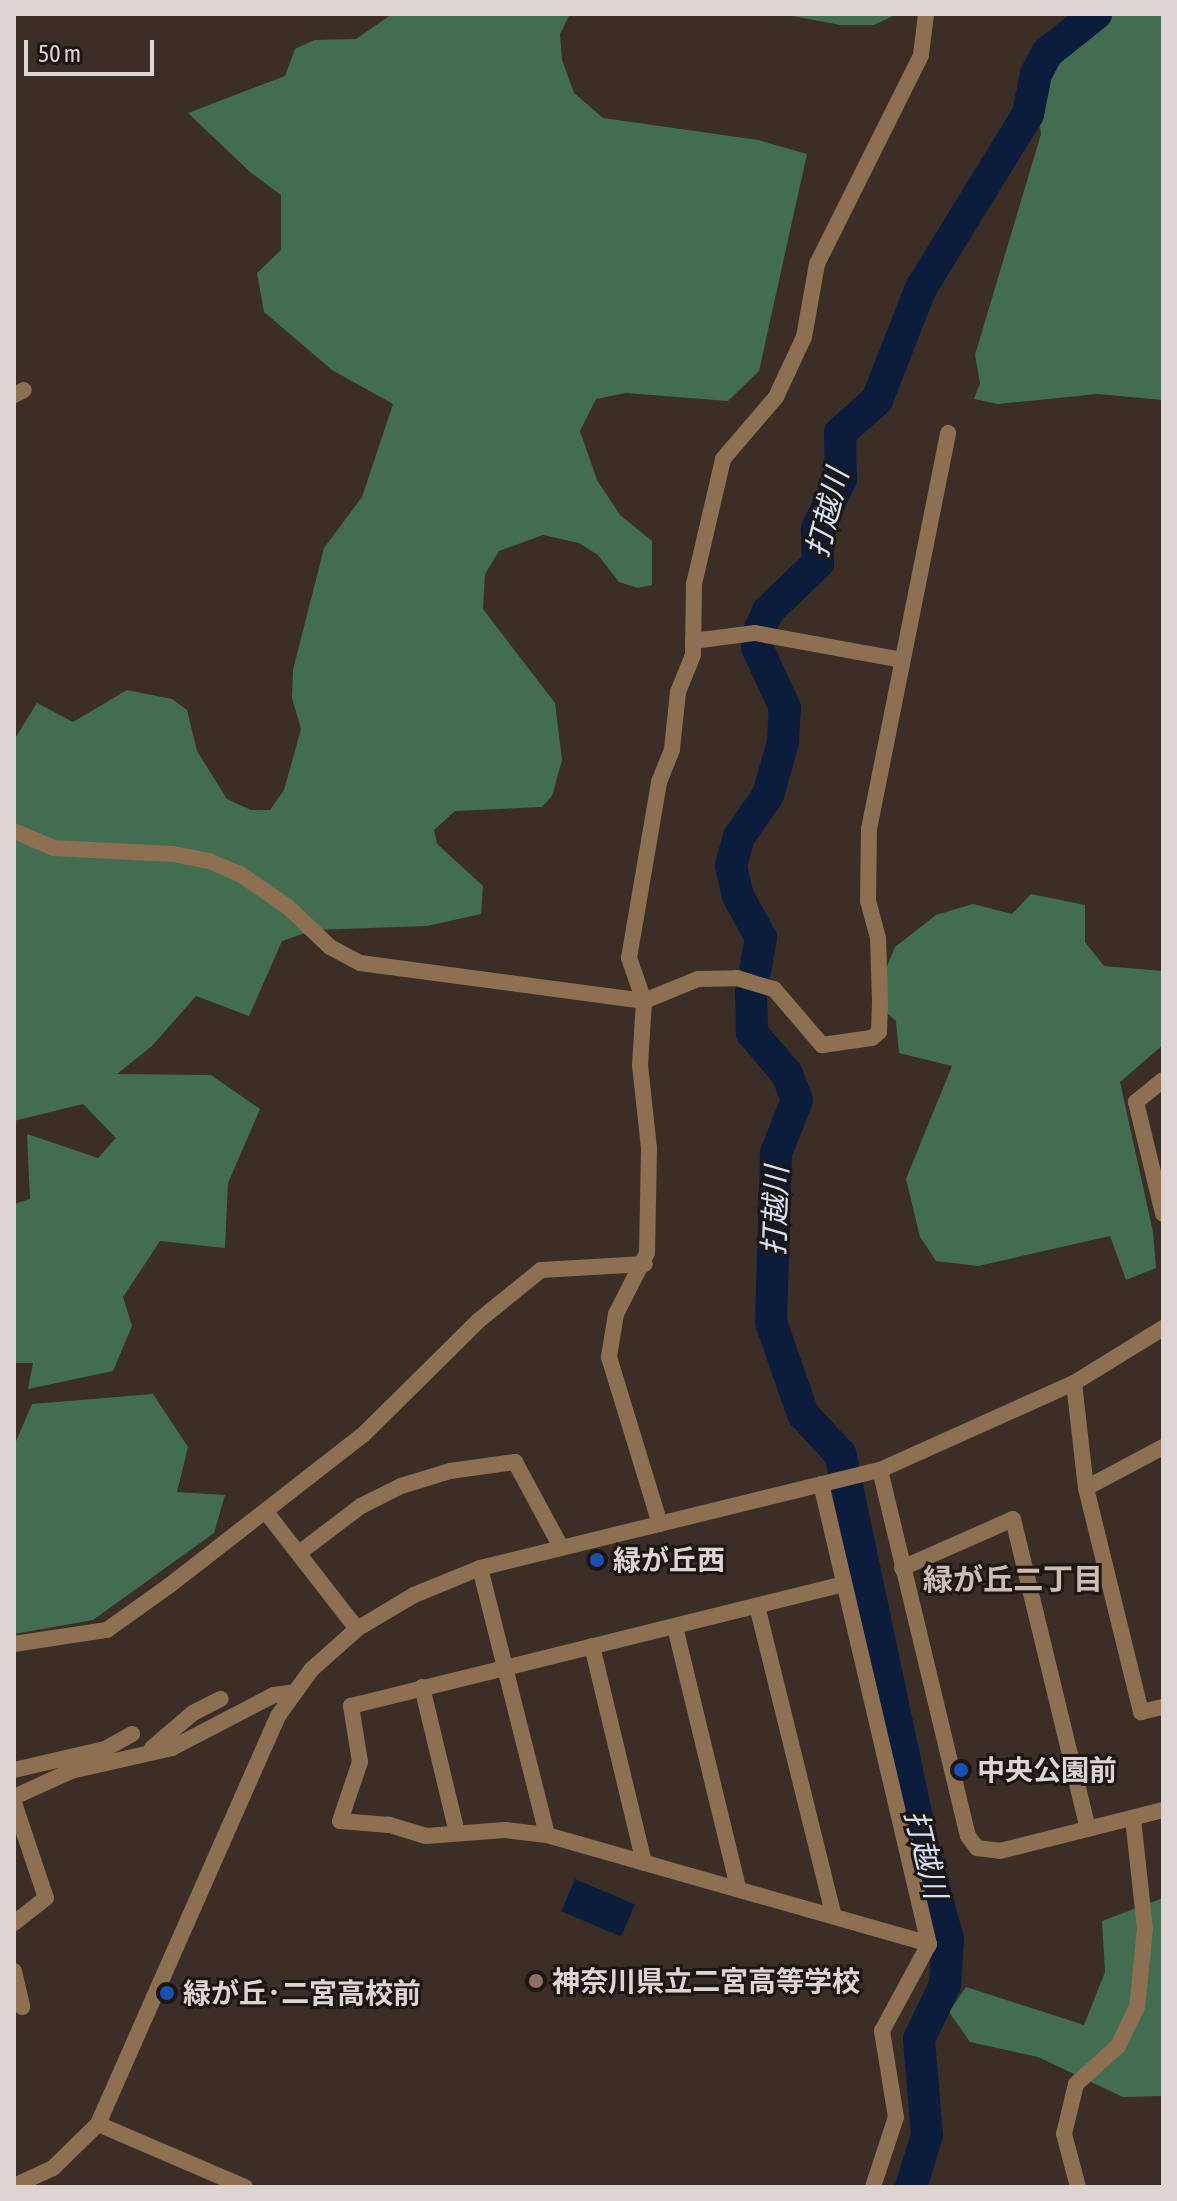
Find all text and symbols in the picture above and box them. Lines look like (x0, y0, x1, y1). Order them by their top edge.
scale bar (28, 24, 158, 74)
text: 50 m (38, 40, 81, 67)
water label: 打越川 (799, 465, 855, 561)
water label: 打越川 (755, 1165, 795, 1257)
place label: 緑が丘西 (613, 1543, 725, 1577)
marker: 緑が丘西 (588, 1551, 606, 1569)
district label: 緑が丘二丁目 (923, 1561, 1103, 1597)
place label: 中央公園前 (977, 1753, 1117, 1787)
marker: 中央公園前 (952, 1761, 970, 1779)
water label: 打越川 (898, 1806, 954, 1902)
place label: 神奈川県立二宮高等学校 (552, 1964, 860, 1998)
marker: 神奈川県立二宮高等学校 (527, 1972, 545, 1990)
place label: 緑が丘･二宮高校前 (183, 1976, 421, 2010)
marker: 緑が丘･二宮高校前 (158, 1984, 176, 2002)

